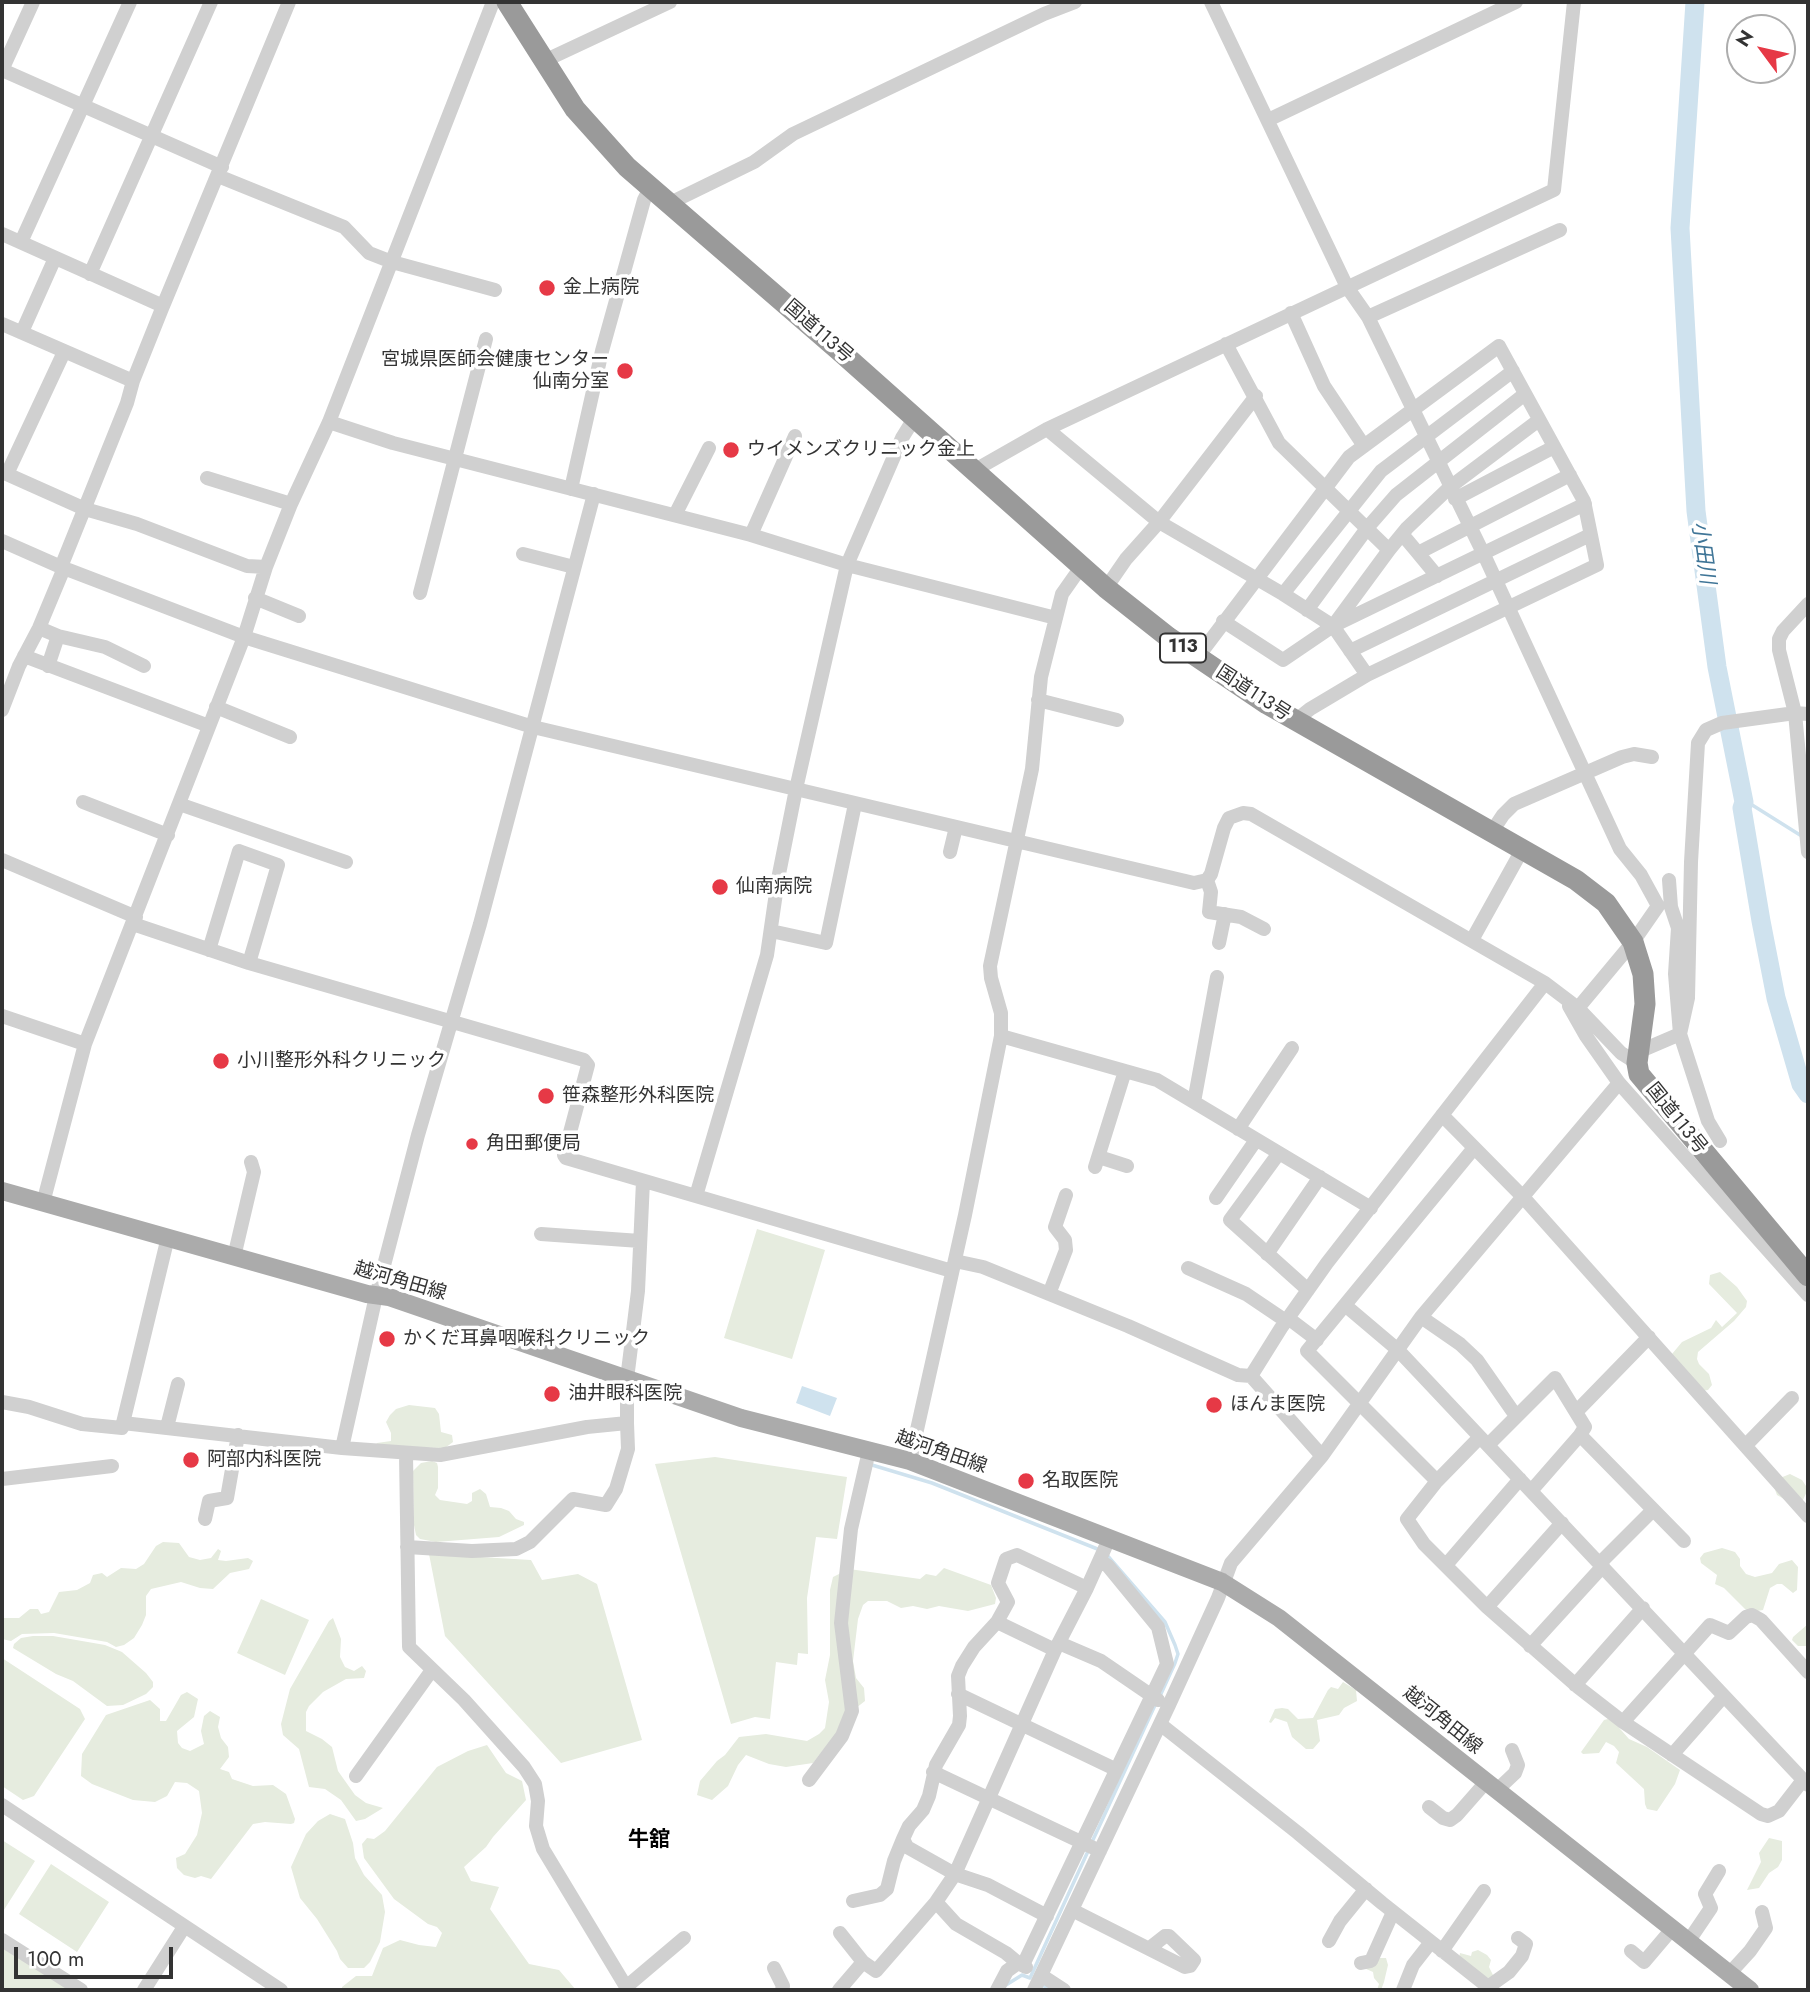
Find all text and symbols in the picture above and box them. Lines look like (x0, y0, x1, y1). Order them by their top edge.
north arrow (1726, 14, 1796, 84)
text: N (1729, 25, 1760, 52)
place label: 金上病院 (563, 277, 639, 299)
marker: 金上病院 (537, 278, 557, 298)
street label: 国道113号 (779, 296, 857, 368)
place label: 宮城県医師会健康センター 仙南分室 (381, 349, 609, 393)
marker: 宮城県医師会健康センター 仙南分室 (615, 361, 635, 381)
place label: ウイメンズクリニック金上 (747, 439, 975, 461)
marker: ウイメンズクリニック金上 (721, 440, 741, 460)
water label: 小田川 (1685, 520, 1719, 586)
road number: 113 (1160, 634, 1206, 662)
street label: 国道113号 (1211, 661, 1295, 727)
place label: 仙南病院 (736, 876, 812, 898)
marker: 仙南病院 (710, 877, 730, 897)
place label: 小川整形外科クリニック (237, 1050, 446, 1072)
marker: 小川整形外科クリニック (211, 1051, 231, 1071)
street label: 国道113号 (1641, 1079, 1711, 1159)
place label: 笹森整形外科医院 (562, 1085, 714, 1107)
marker: 笹森整形外科医院 (536, 1086, 556, 1106)
place label: 角田郵便局 (486, 1133, 581, 1155)
marker: 角田郵便局 (464, 1136, 480, 1152)
street label: 越河角田線 (351, 1258, 449, 1306)
place label: かくだ耳鼻咽喉科クリニック (403, 1328, 650, 1350)
marker: かくだ耳鼻咽喉科クリニック (377, 1329, 397, 1349)
place label: 油井眼科医院 (568, 1383, 682, 1405)
marker: 油井眼科医院 (542, 1384, 562, 1404)
place label: ほんま医院 (1230, 1394, 1325, 1416)
marker: ほんま医院 (1204, 1395, 1224, 1415)
street label: 越河角田線 (892, 1427, 990, 1479)
place label: 阿部内科医院 (207, 1449, 321, 1471)
marker: 阿部内科医院 (181, 1450, 201, 1470)
place label: 名取医院 (1042, 1470, 1118, 1492)
marker: 名取医院 (1016, 1471, 1036, 1491)
street label: 越河角田線 (1398, 1682, 1486, 1760)
district label: 牛舘 (628, 1828, 670, 1854)
scale bar (18, 1932, 177, 1976)
text: 100 m (27, 1944, 84, 1974)

